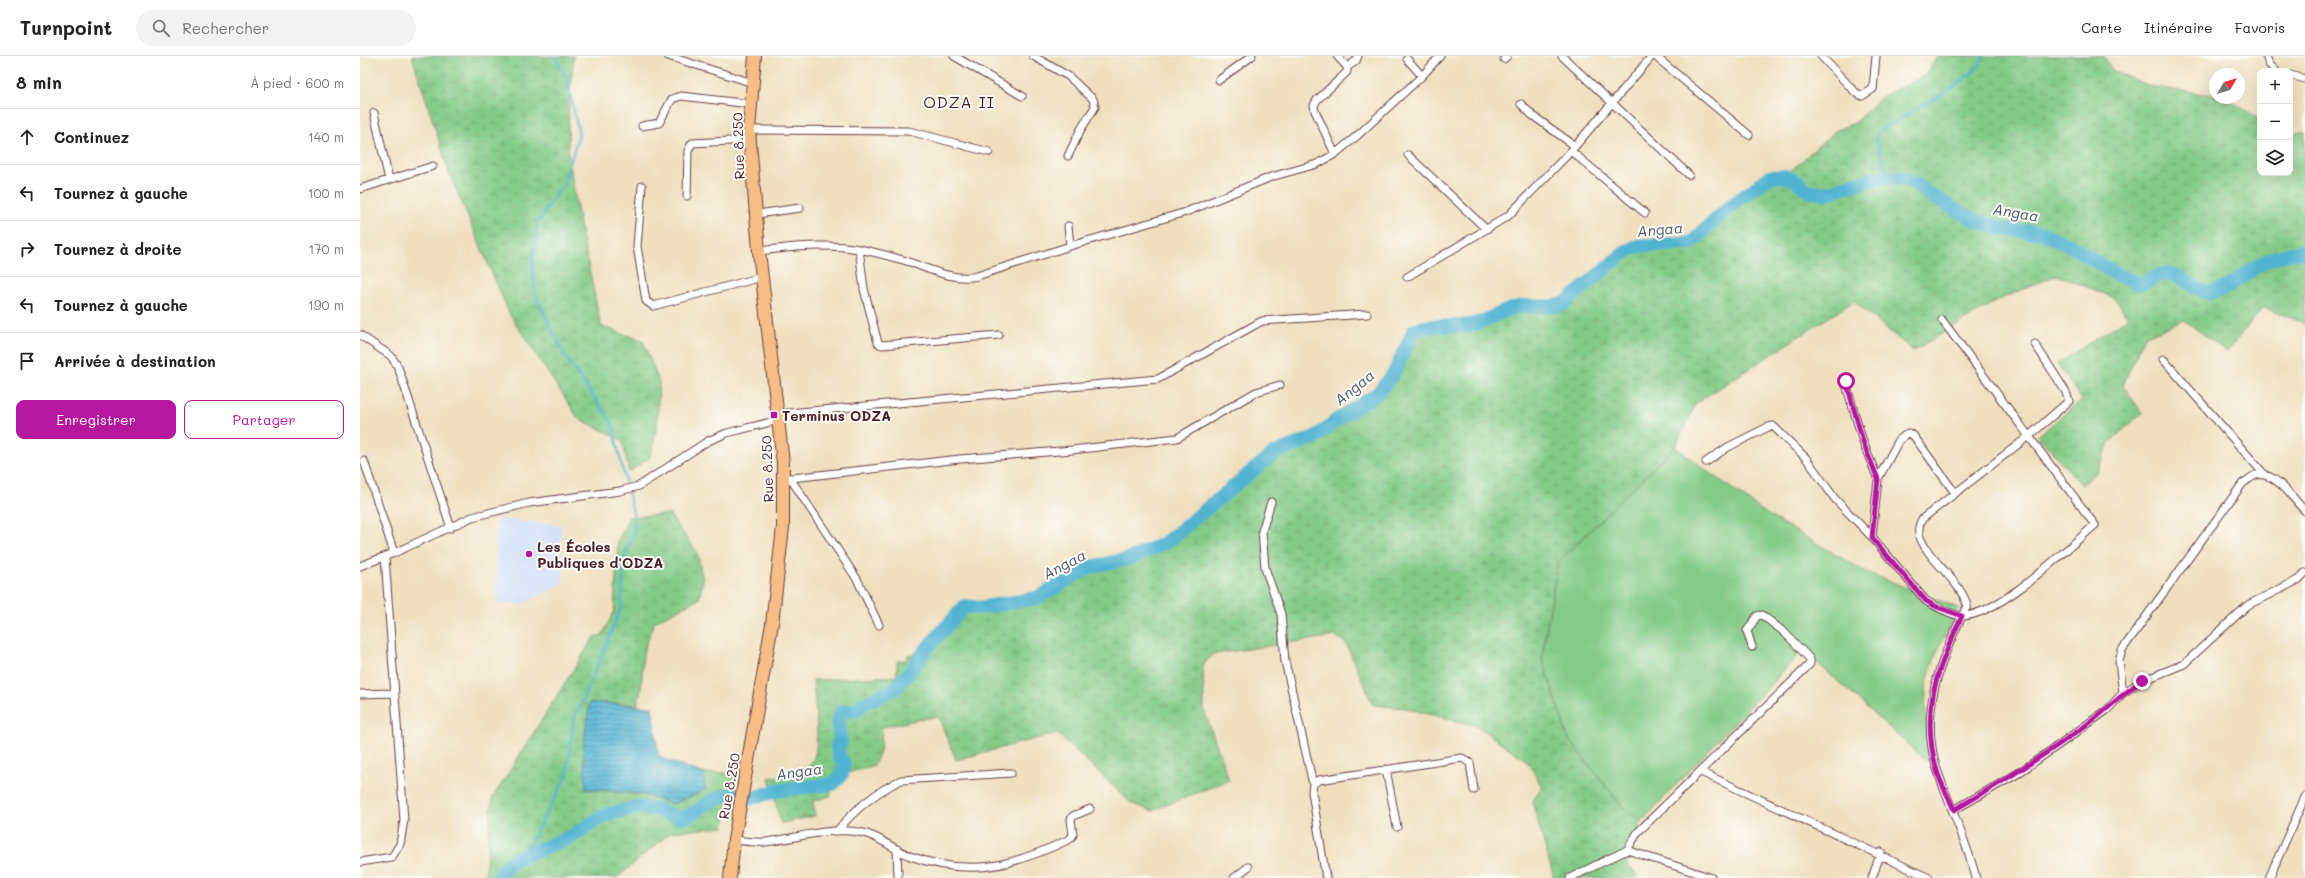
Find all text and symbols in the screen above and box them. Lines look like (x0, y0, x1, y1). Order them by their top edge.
search box (136, 10, 416, 46)
text: Turnpoint (20, 15, 112, 40)
icon: search (150, 17, 172, 39)
text: Rechercher (182, 18, 269, 38)
text: Carte (2081, 18, 2122, 37)
text: Itinéraire (2144, 18, 2213, 37)
text: Favoris (2235, 18, 2285, 37)
north arrow (2209, 68, 2245, 104)
map controls (2257, 68, 2293, 176)
button: + (2257, 68, 2293, 104)
text: 8 min (16, 71, 62, 93)
text: À pied · 600 m (250, 74, 344, 91)
district label: ODZA II (923, 91, 995, 112)
button: − (2257, 104, 2293, 140)
street label: Rue 8.250 (727, 112, 749, 180)
icon: ahead (16, 126, 38, 148)
text: Continuez (54, 127, 129, 147)
text: 140 m (308, 128, 344, 145)
button: layers (2257, 140, 2293, 176)
icon: left (16, 182, 38, 204)
text: Tournez à gauche (54, 183, 188, 203)
text: 100 m (308, 184, 344, 201)
water label: Angaa (1992, 198, 2040, 226)
water label: Angaa (1636, 217, 1684, 241)
icon: right (16, 238, 38, 260)
text: Tournez à droite (54, 239, 182, 259)
text: 170 m (308, 240, 344, 257)
icon: left (16, 294, 38, 316)
text: Tournez à gauche (54, 295, 188, 315)
text: 190 m (308, 296, 344, 313)
icon: arrive (16, 350, 38, 372)
text: Arrivée à destination (54, 351, 216, 371)
water label: Angaa (1330, 365, 1378, 409)
route start (1837, 372, 1855, 390)
button: Enregistrer (16, 400, 176, 439)
button: Partager (184, 400, 344, 439)
place label: Terminus ODZA (782, 406, 891, 425)
marker: Terminus ODZA (769, 410, 779, 420)
street label: Rue 8.250 (756, 435, 778, 503)
place label: Les Écoles Publiques d'ODZA (537, 537, 663, 572)
water label: Angaa (1039, 544, 1089, 584)
marker: Les Écoles Publiques d'ODZA (524, 549, 534, 559)
route end (2133, 672, 2151, 690)
street label: Rue 8.250 (714, 751, 744, 821)
water label: Angaa (775, 758, 823, 784)

